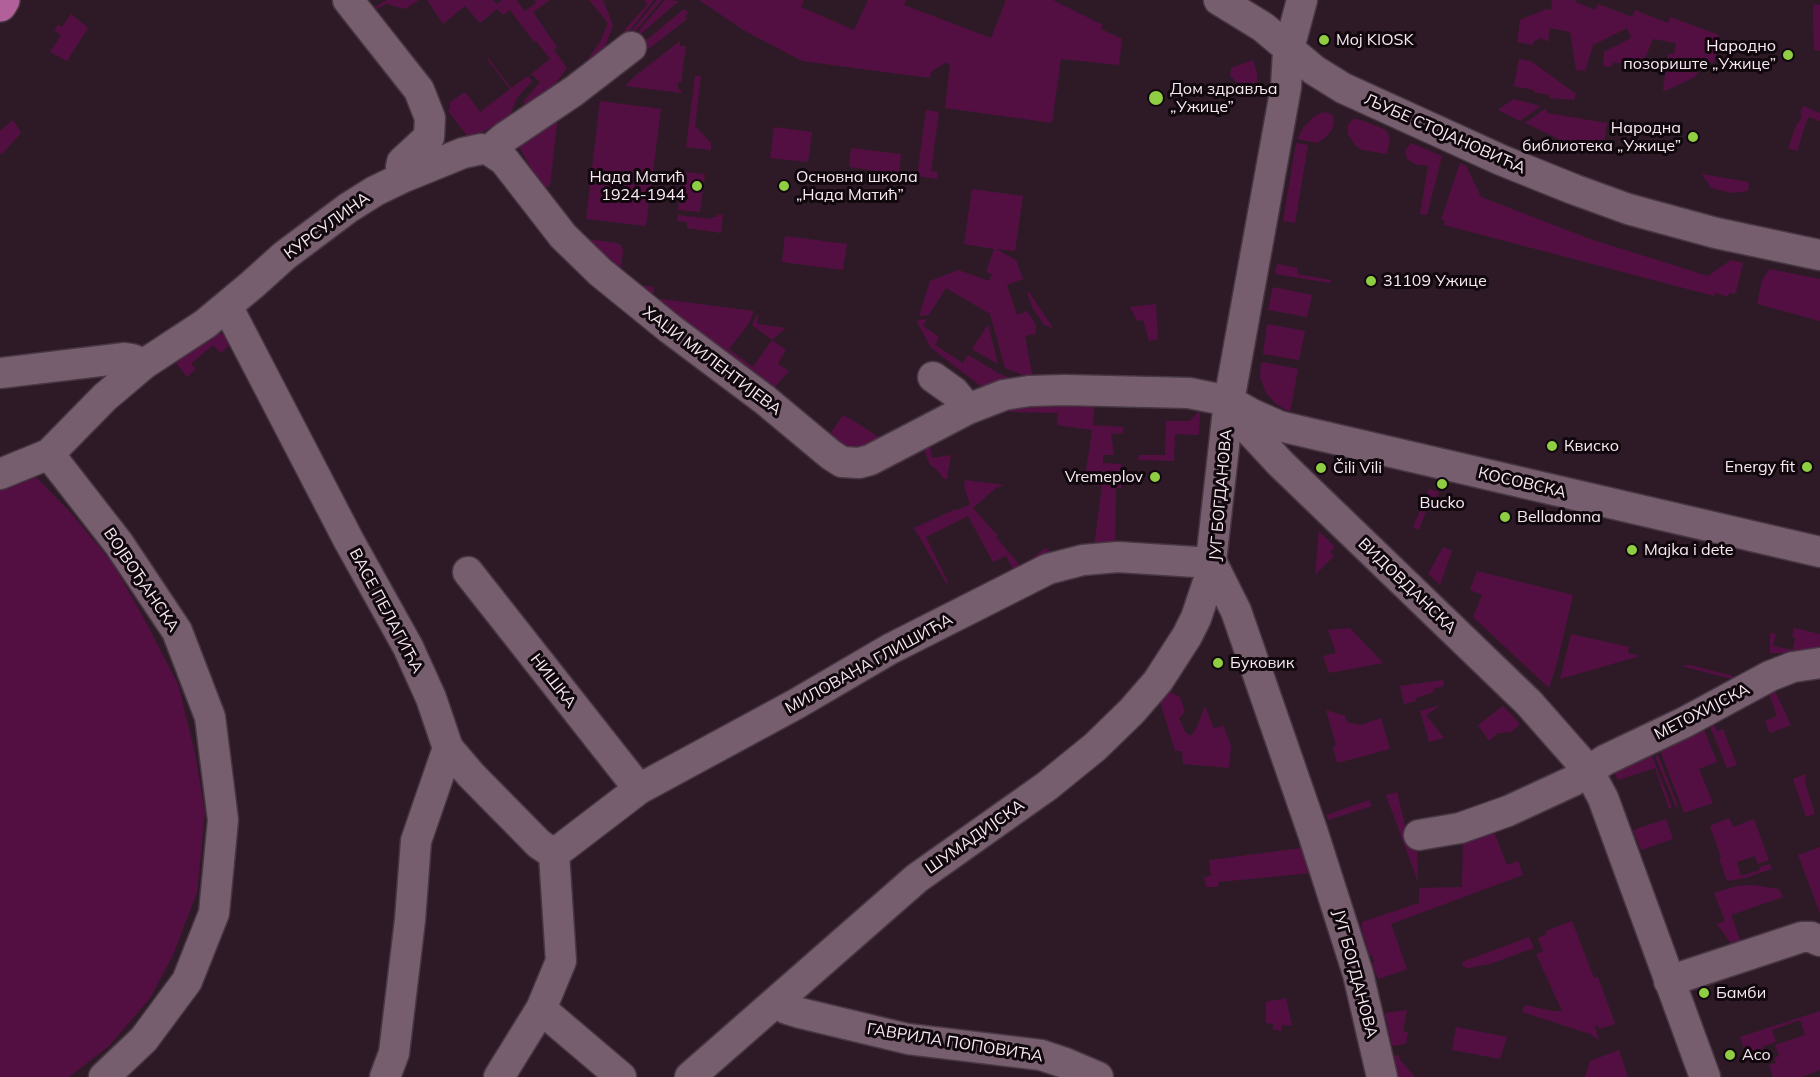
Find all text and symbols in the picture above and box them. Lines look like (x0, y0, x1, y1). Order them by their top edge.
place label: Moj KIOSK (1336, 30, 1414, 50)
marker: Moj KIOSK (1317, 33, 1331, 47)
place label: Народно позориште „Ужице” (1623, 36, 1776, 74)
marker: Народно позориште „Ужице” (1781, 48, 1795, 62)
place label: Дом здравља „Ужице” (1170, 79, 1278, 117)
marker: Дом здравља „Ужице” (1147, 89, 1165, 107)
street label: ЉУБЕ СТОЈАНОВИЋА (1361, 90, 1529, 178)
place label: Народна библиотека „Ужице” (1522, 118, 1681, 156)
marker: Народна библиотека „Ужице” (1686, 130, 1700, 144)
place label: Нада Матић 1924-1944 (590, 167, 685, 205)
place label: Основна школа „Нада Матић” (796, 167, 918, 205)
marker: Нада Матић 1924-1944 (690, 179, 704, 193)
marker: Основна школа „Нада Матић” (777, 179, 791, 193)
street label: КУРСУЛИНА (280, 189, 374, 263)
place label: 31109 Ужице (1383, 271, 1487, 291)
marker: 31109 Ужице (1364, 274, 1378, 288)
street label: ХАЏИ МИЛЕНТИЈЕВА (639, 303, 785, 419)
street label: ЈУГ БОГДАНОВА (1206, 428, 1236, 562)
place label: Квиско (1564, 436, 1619, 456)
marker: Квиско (1545, 439, 1559, 453)
place label: Energy fit (1725, 457, 1795, 477)
place label: Čili Vili (1333, 458, 1382, 478)
marker: Energy fit (1800, 460, 1814, 474)
marker: Čili Vili (1314, 461, 1328, 475)
street label: КОСОВСКА (1476, 464, 1568, 502)
place label: Vremeplov (1065, 467, 1143, 487)
marker: Vremeplov (1148, 470, 1162, 484)
marker: Bucko (1435, 477, 1449, 491)
place label: Bucko (1419, 493, 1465, 513)
place label: Belladonna (1517, 507, 1601, 527)
marker: Belladonna (1498, 510, 1512, 524)
street label: ВОЈВОЂАНСКА (99, 524, 183, 636)
street label: ВИДОВДАНСКА (1354, 534, 1460, 638)
place label: Majka i dete (1644, 540, 1734, 560)
marker: Majka i dete (1625, 543, 1639, 557)
street label: ВАСЕ ПЕЛАГИЋА (345, 545, 427, 677)
street label: МИЛОВАНА ГЛИШИЋА (782, 610, 956, 718)
street label: НИШКА (526, 650, 580, 712)
place label: Буковик (1230, 653, 1294, 673)
marker: Буковик (1211, 656, 1225, 670)
street label: МЕТОХИЈСКА (1651, 680, 1753, 744)
street label: ШУМАДИЈСКА (922, 796, 1028, 878)
street label: ЈУГ БОГДАНОВА (1329, 908, 1381, 1040)
place label: Бамби (1716, 983, 1766, 1003)
marker: Бамби (1697, 986, 1711, 1000)
street label: ГАВРИЛА ПОПОВИЋА (866, 1020, 1044, 1066)
place label: Aco (1742, 1045, 1771, 1065)
marker: Aco (1723, 1048, 1737, 1062)

